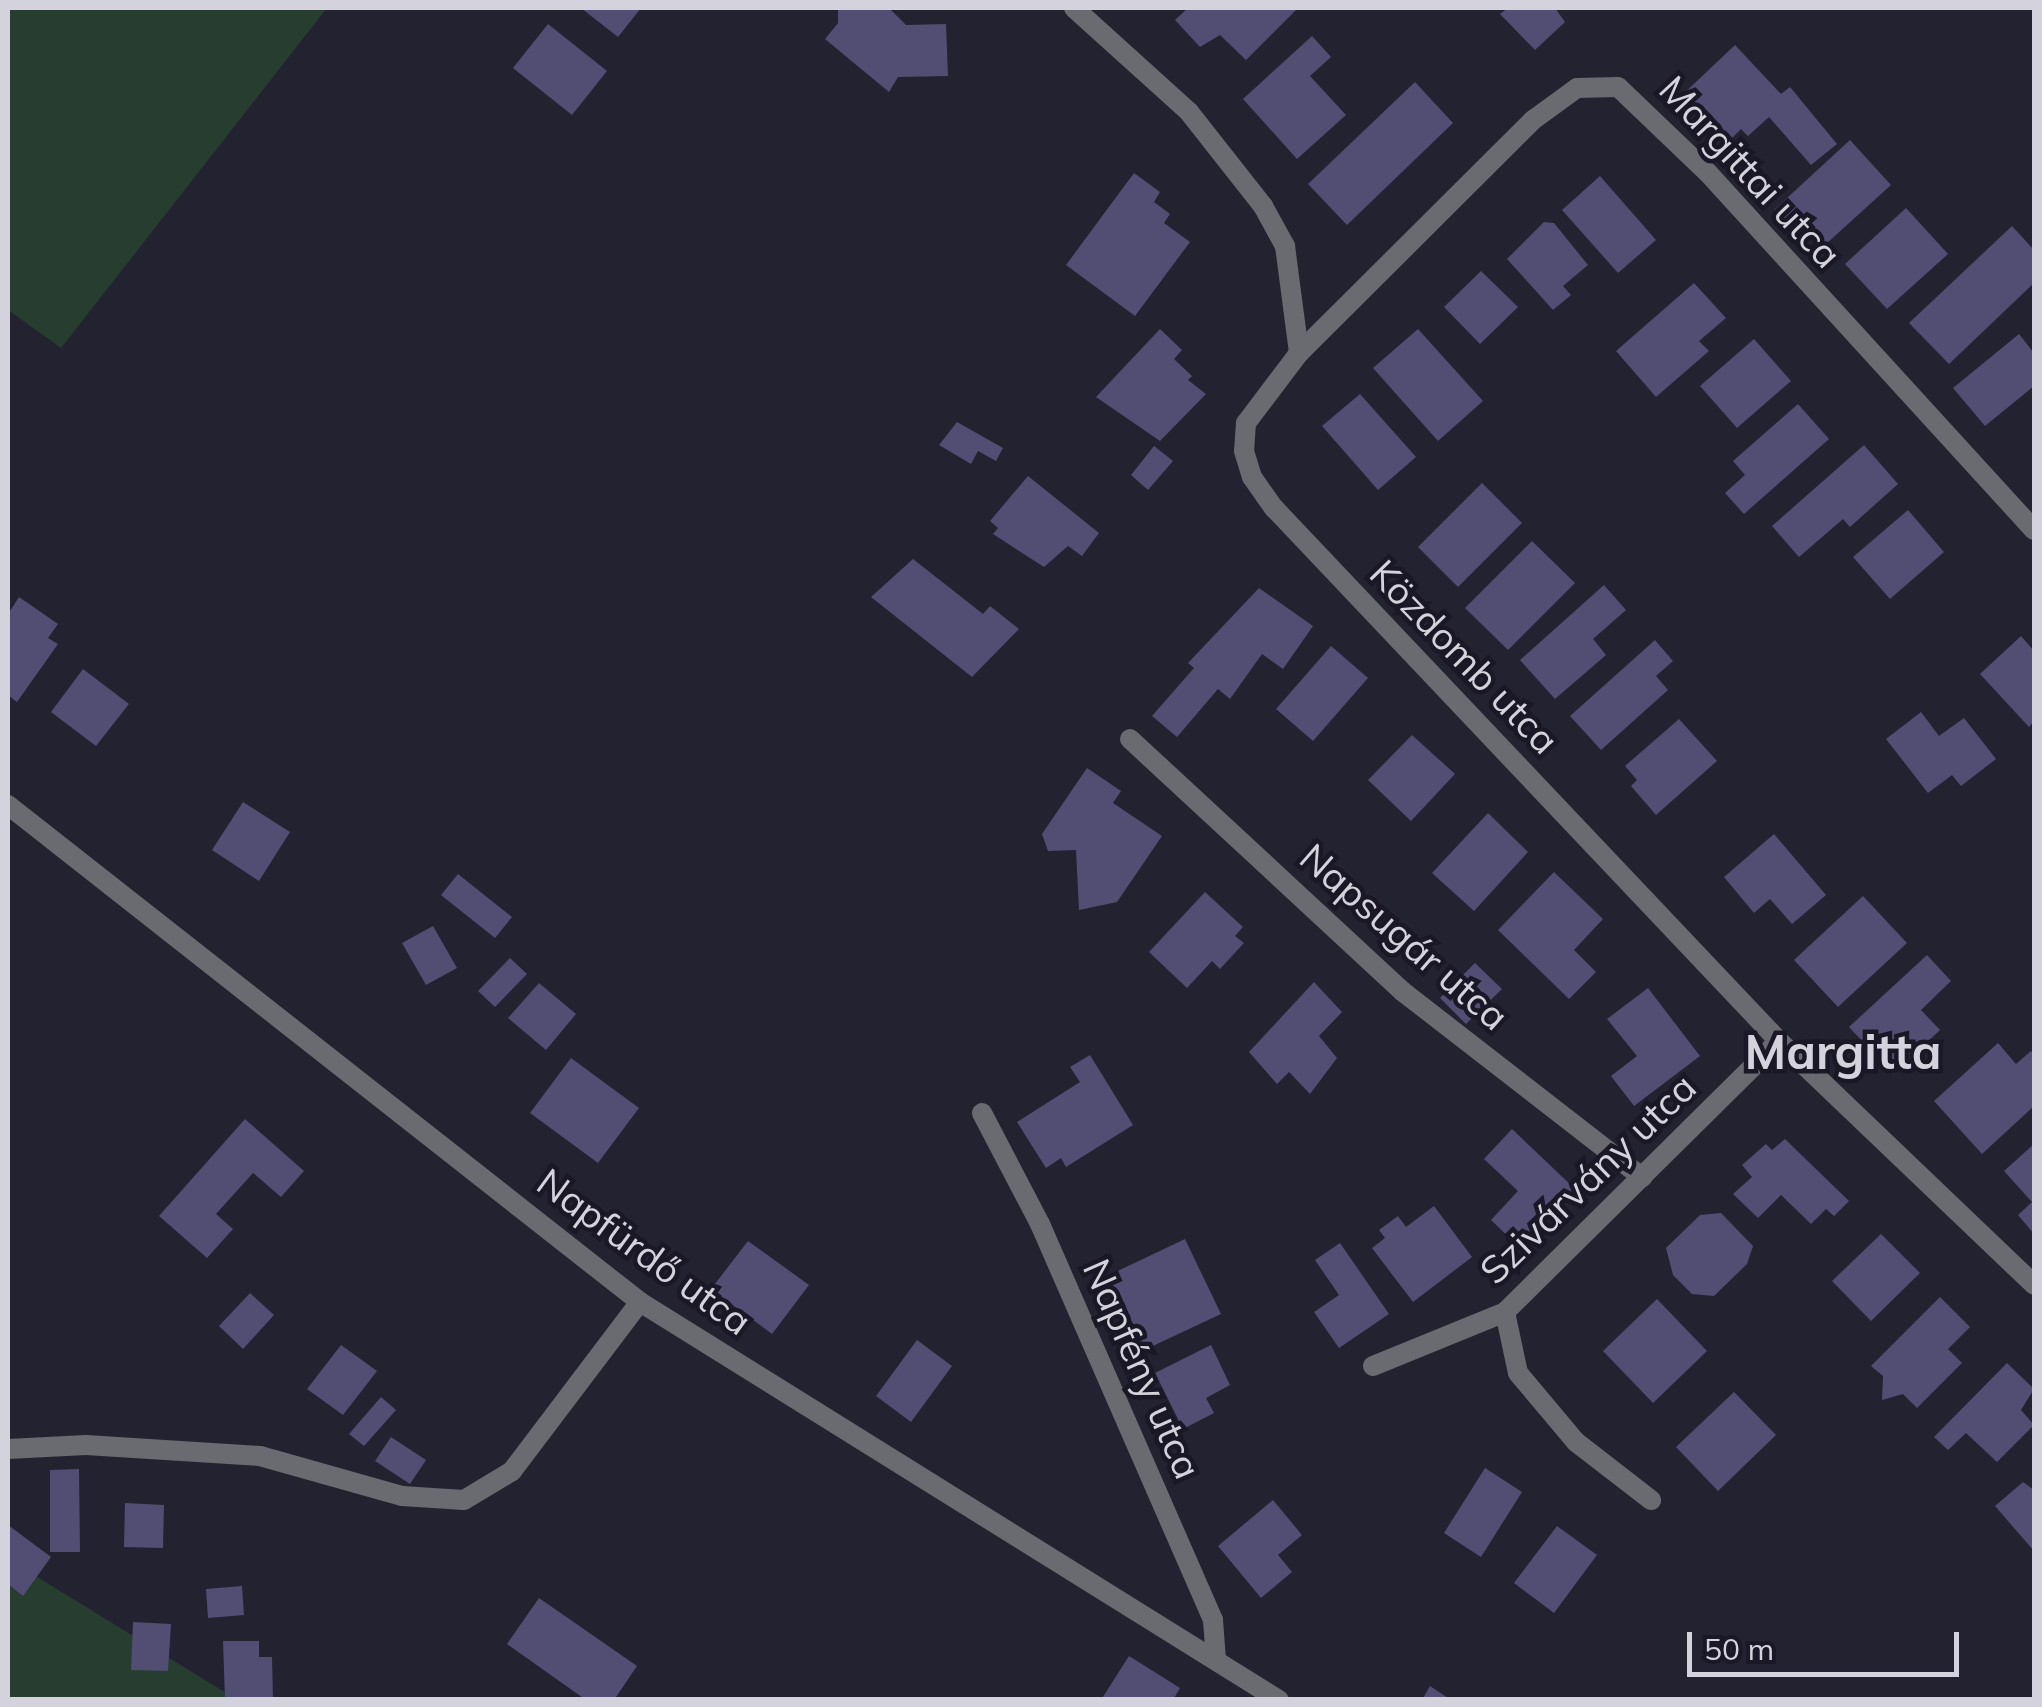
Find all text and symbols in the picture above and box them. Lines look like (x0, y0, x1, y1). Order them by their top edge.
street label: Margittai utca (1650, 67, 1850, 277)
street label: Közdomb utca (1360, 551, 1568, 763)
street label: Napsugár utca (1291, 834, 1517, 1040)
district label: Margitta (1744, 1023, 1942, 1081)
street label: Szivárvány utca (1471, 1065, 1705, 1293)
street label: Napfürdő utca (528, 1159, 760, 1345)
street label: Napfény utca (1073, 1252, 1211, 1486)
scale bar (1692, 1612, 1964, 1674)
text: 50 m (1704, 1630, 1774, 1668)

